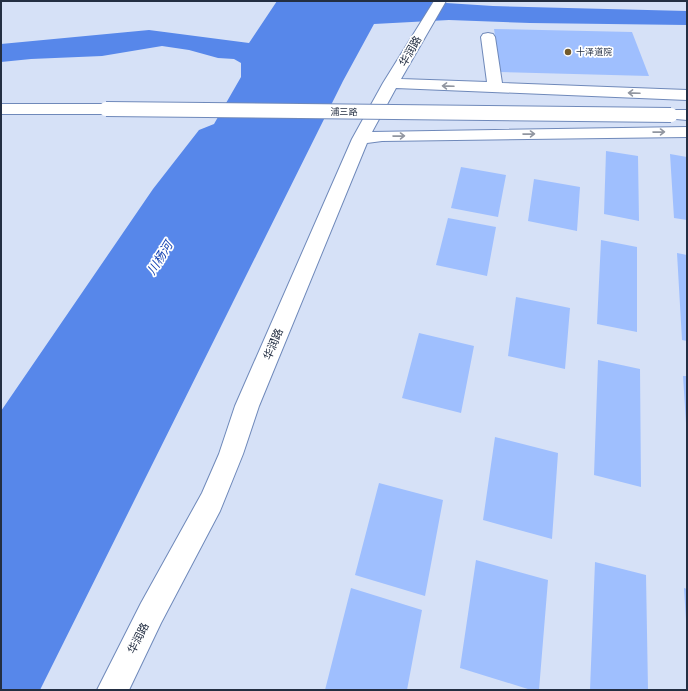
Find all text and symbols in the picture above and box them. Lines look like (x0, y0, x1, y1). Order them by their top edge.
street label: 华润路 (397, 34, 424, 69)
marker: 十泽道院 (563, 47, 573, 57)
place label: 十泽道院 (576, 47, 612, 57)
one-way arrow (442, 82, 455, 89)
one-way arrow (628, 89, 641, 96)
street label: 浦三路 (330, 106, 358, 117)
one-way arrow (652, 128, 665, 136)
one-way arrow (522, 130, 535, 138)
one-way arrow (392, 132, 405, 139)
water label: 川杨河 (145, 237, 177, 277)
street label: 华润路 (261, 326, 286, 362)
street label: 华润路 (125, 621, 152, 656)

